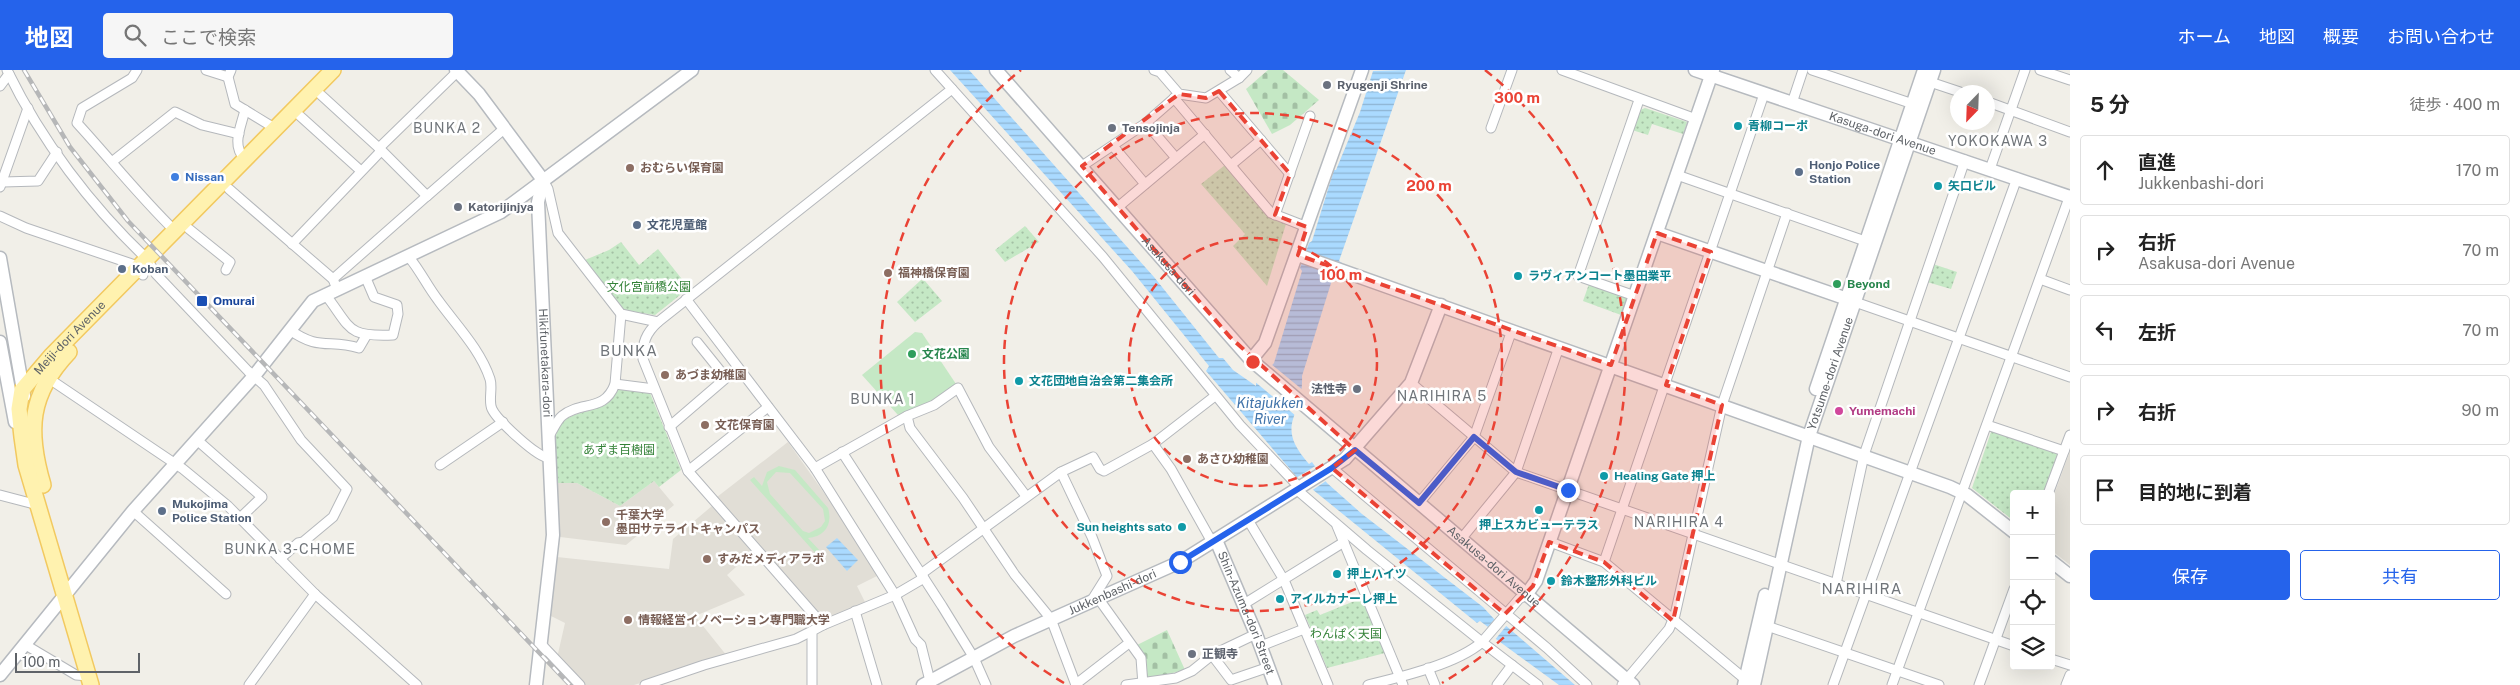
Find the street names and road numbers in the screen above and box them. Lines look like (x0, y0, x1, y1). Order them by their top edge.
street label: Kasuga-dori Avenue (1827, 109, 1938, 158)
street label: Asakusa-dori (1139, 234, 1198, 298)
street label: Meiji-dori Avenue (31, 298, 109, 377)
street label: Hikifunetakara-dori (536, 308, 555, 418)
street label: Yotsume-dori Avenue (1805, 315, 1856, 432)
street label: Asakusa-dori Avenue (1444, 523, 1543, 610)
street label: Shin-Azuma-dori Street (1215, 549, 1278, 677)
street label: Jukkenbashi-dori (1066, 567, 1158, 618)

